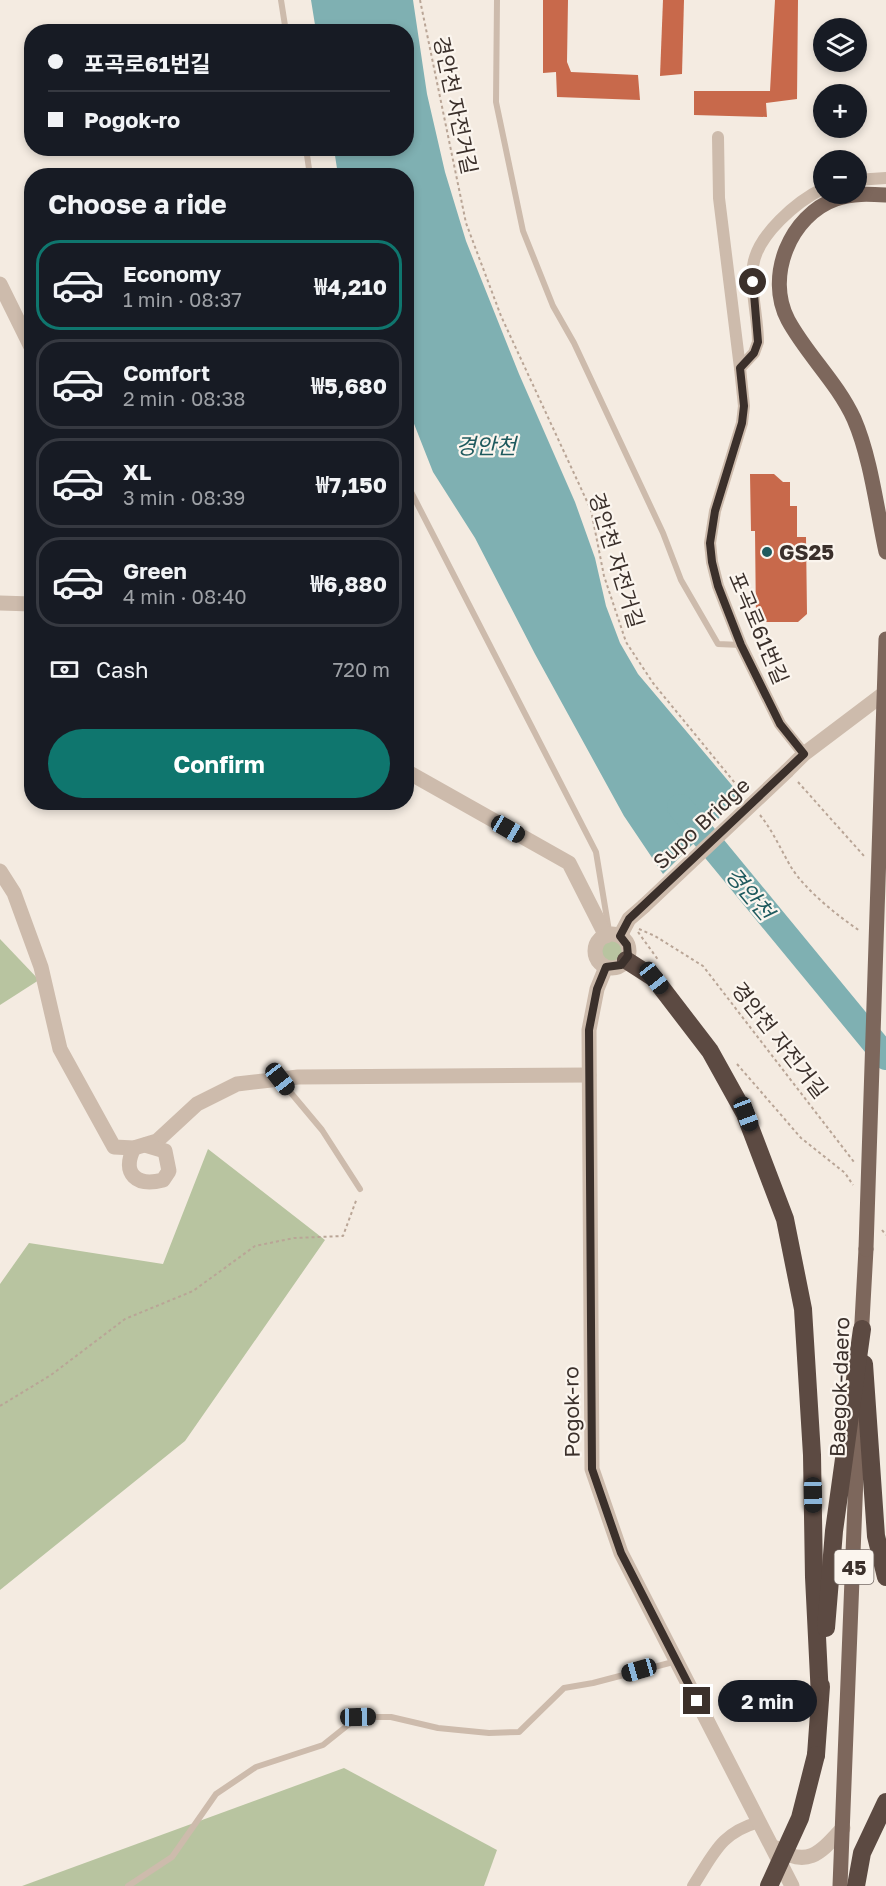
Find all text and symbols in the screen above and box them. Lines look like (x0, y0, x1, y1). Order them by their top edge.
map controls (813, 18, 867, 204)
button: layers (813, 18, 867, 72)
street label: 경안천 자전거길 (429, 34, 483, 176)
text: 포곡로61번길 (84, 50, 211, 77)
button: + (813, 84, 867, 138)
text: Pogok-ro (84, 106, 180, 133)
button: − (813, 150, 867, 204)
text: Choose a ride (48, 188, 227, 220)
icon: car (51, 258, 105, 312)
text: Economy (123, 260, 221, 287)
route start (739, 268, 766, 295)
text: ₩4,210 (314, 273, 387, 300)
text: 1 min · 08:37 (123, 287, 242, 311)
icon: car (51, 357, 105, 411)
text: Comfort (123, 359, 210, 386)
text: ₩5,680 (311, 372, 387, 399)
text: 2 min · 08:38 (123, 386, 245, 410)
water label: 경안천 (456, 432, 519, 459)
icon: car (51, 456, 105, 510)
text: XL (123, 458, 151, 485)
text: ₩7,150 (316, 471, 387, 498)
text: 3 min · 08:39 (123, 485, 245, 509)
street label: 경안천 자전거길 (584, 489, 650, 631)
place label: GS25 (779, 539, 834, 565)
marker: GS25 (760, 545, 774, 559)
icon: car (51, 555, 105, 609)
text: Green (123, 557, 187, 584)
street label: 포곡로61번길 (724, 568, 794, 688)
text: ₩6,880 (311, 570, 387, 597)
text: 4 min · 08:40 (123, 584, 247, 608)
icon: cash (48, 653, 81, 686)
text: Cash (96, 656, 149, 683)
text: 720 m (333, 657, 390, 681)
button: Confirm (48, 729, 390, 798)
street label: Supo Bridge (647, 772, 755, 874)
car (488, 812, 528, 846)
water label: 경안천 (720, 861, 782, 927)
car (636, 958, 672, 998)
street label: 경안천 자전거길 (727, 977, 833, 1103)
car (262, 1059, 298, 1099)
car (731, 1094, 761, 1134)
street label: Baegok-daero (824, 1316, 854, 1458)
street label: Pogok-ro (557, 1366, 585, 1458)
car (804, 1477, 822, 1513)
road number: 45 (834, 1550, 874, 1584)
car (619, 1656, 659, 1684)
callout: 2 min (718, 1680, 817, 1722)
route end (683, 1687, 710, 1714)
text: 2 min (741, 1689, 794, 1713)
car (340, 1708, 376, 1726)

